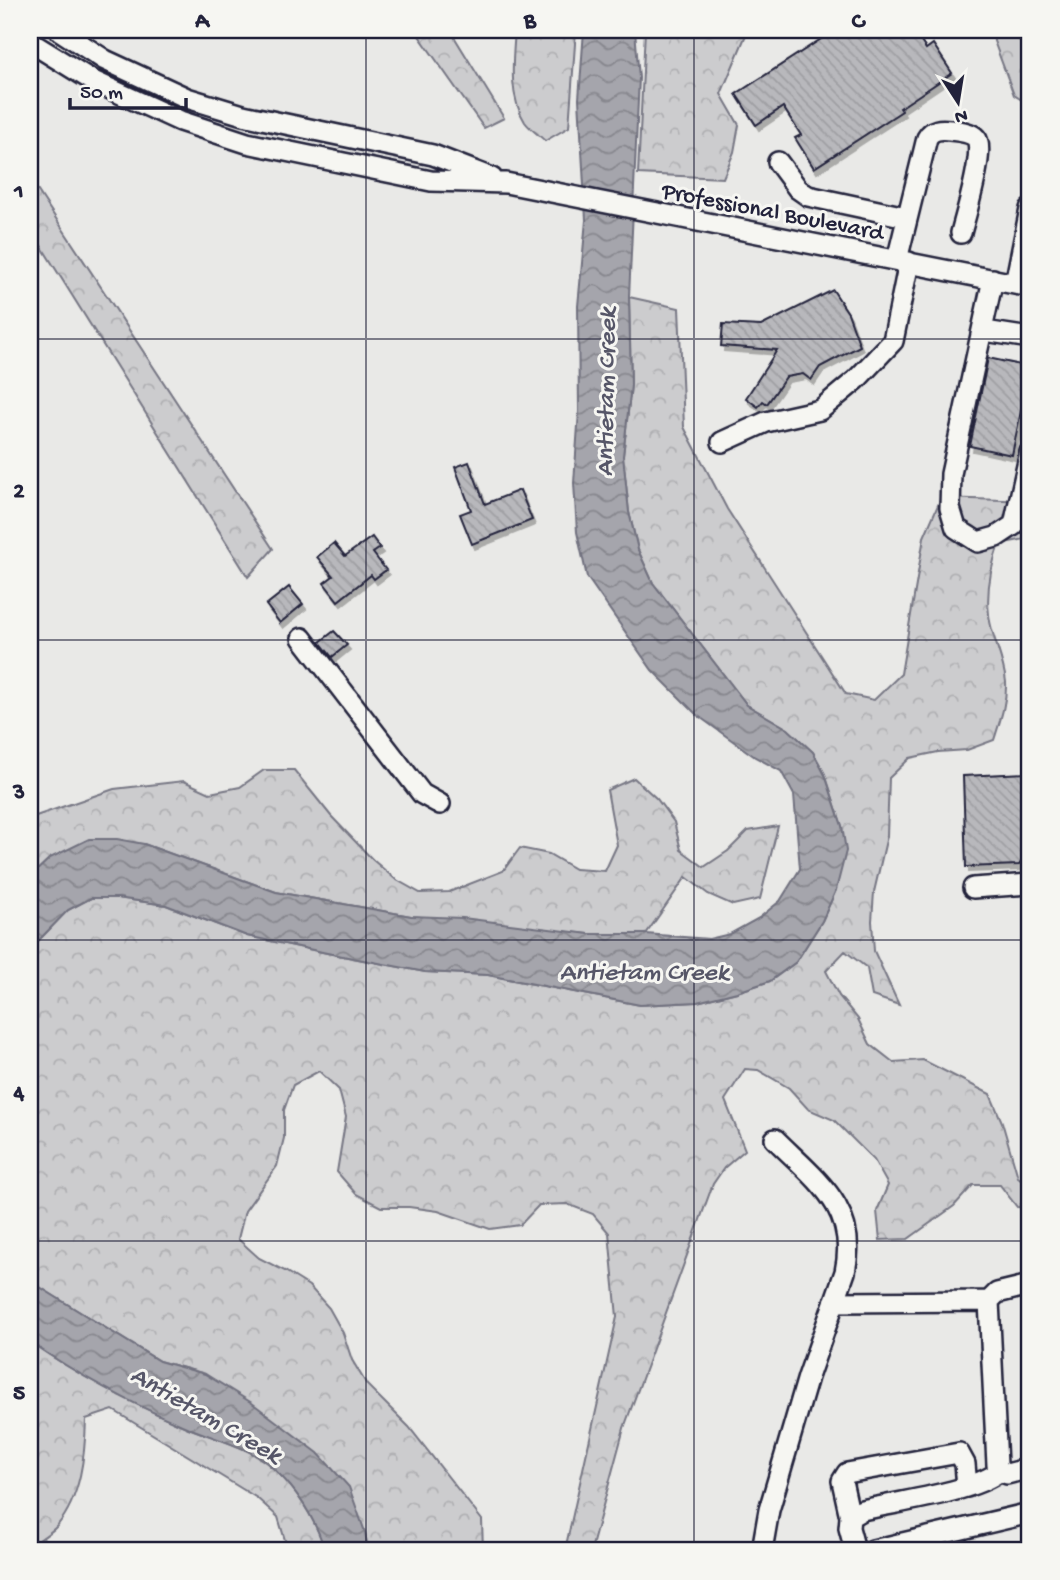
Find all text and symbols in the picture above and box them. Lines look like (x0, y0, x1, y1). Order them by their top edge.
text: A (194, 9, 210, 36)
text: B (523, 9, 537, 36)
text: C (852, 9, 867, 36)
scale bar (70, 66, 186, 110)
north arrow (923, 66, 993, 136)
text: 50 m (80, 82, 123, 107)
text: N (952, 103, 969, 128)
street label: Professional Boulevard (658, 178, 887, 250)
text: 1 (13, 179, 24, 206)
water label: Antietam Creek (592, 305, 626, 477)
text: 2 (13, 479, 25, 506)
text: 3 (12, 780, 25, 807)
water label: Antietam Creek (560, 959, 731, 990)
text: 4 (13, 1081, 25, 1108)
water label: Antietam Creek (124, 1361, 288, 1474)
text: 5 (13, 1381, 25, 1408)

